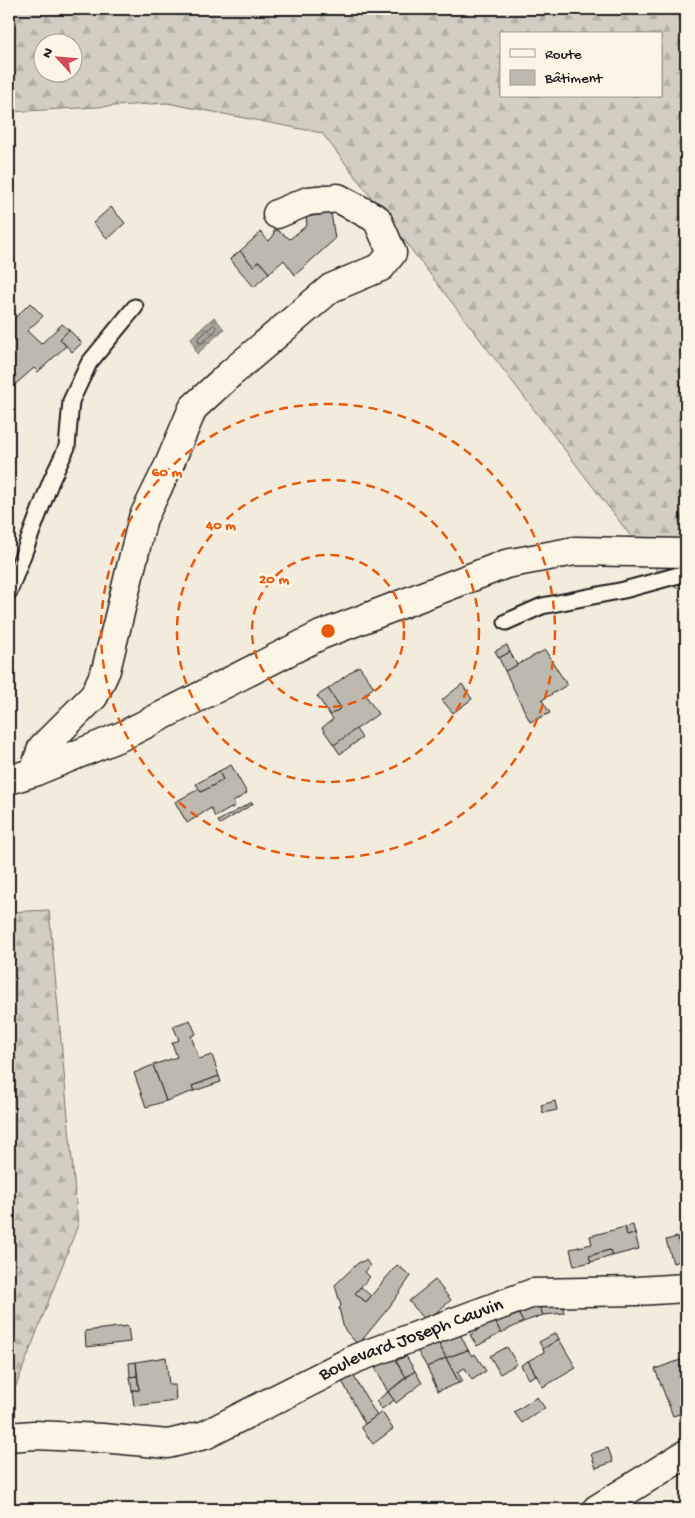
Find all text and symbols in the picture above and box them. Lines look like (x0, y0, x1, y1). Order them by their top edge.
north arrow (32, 32, 82, 82)
legend (500, 32, 662, 98)
text: N (39, 46, 58, 61)
text: Route (545, 46, 582, 64)
text: Bâtiment (544, 70, 604, 88)
text: 60 m (152, 464, 183, 482)
text: 40 m (205, 517, 236, 535)
text: 20 m (259, 571, 289, 589)
centre of rings (319, 622, 337, 640)
street label: Boulevard Joseph Cauvin (314, 1293, 507, 1387)

